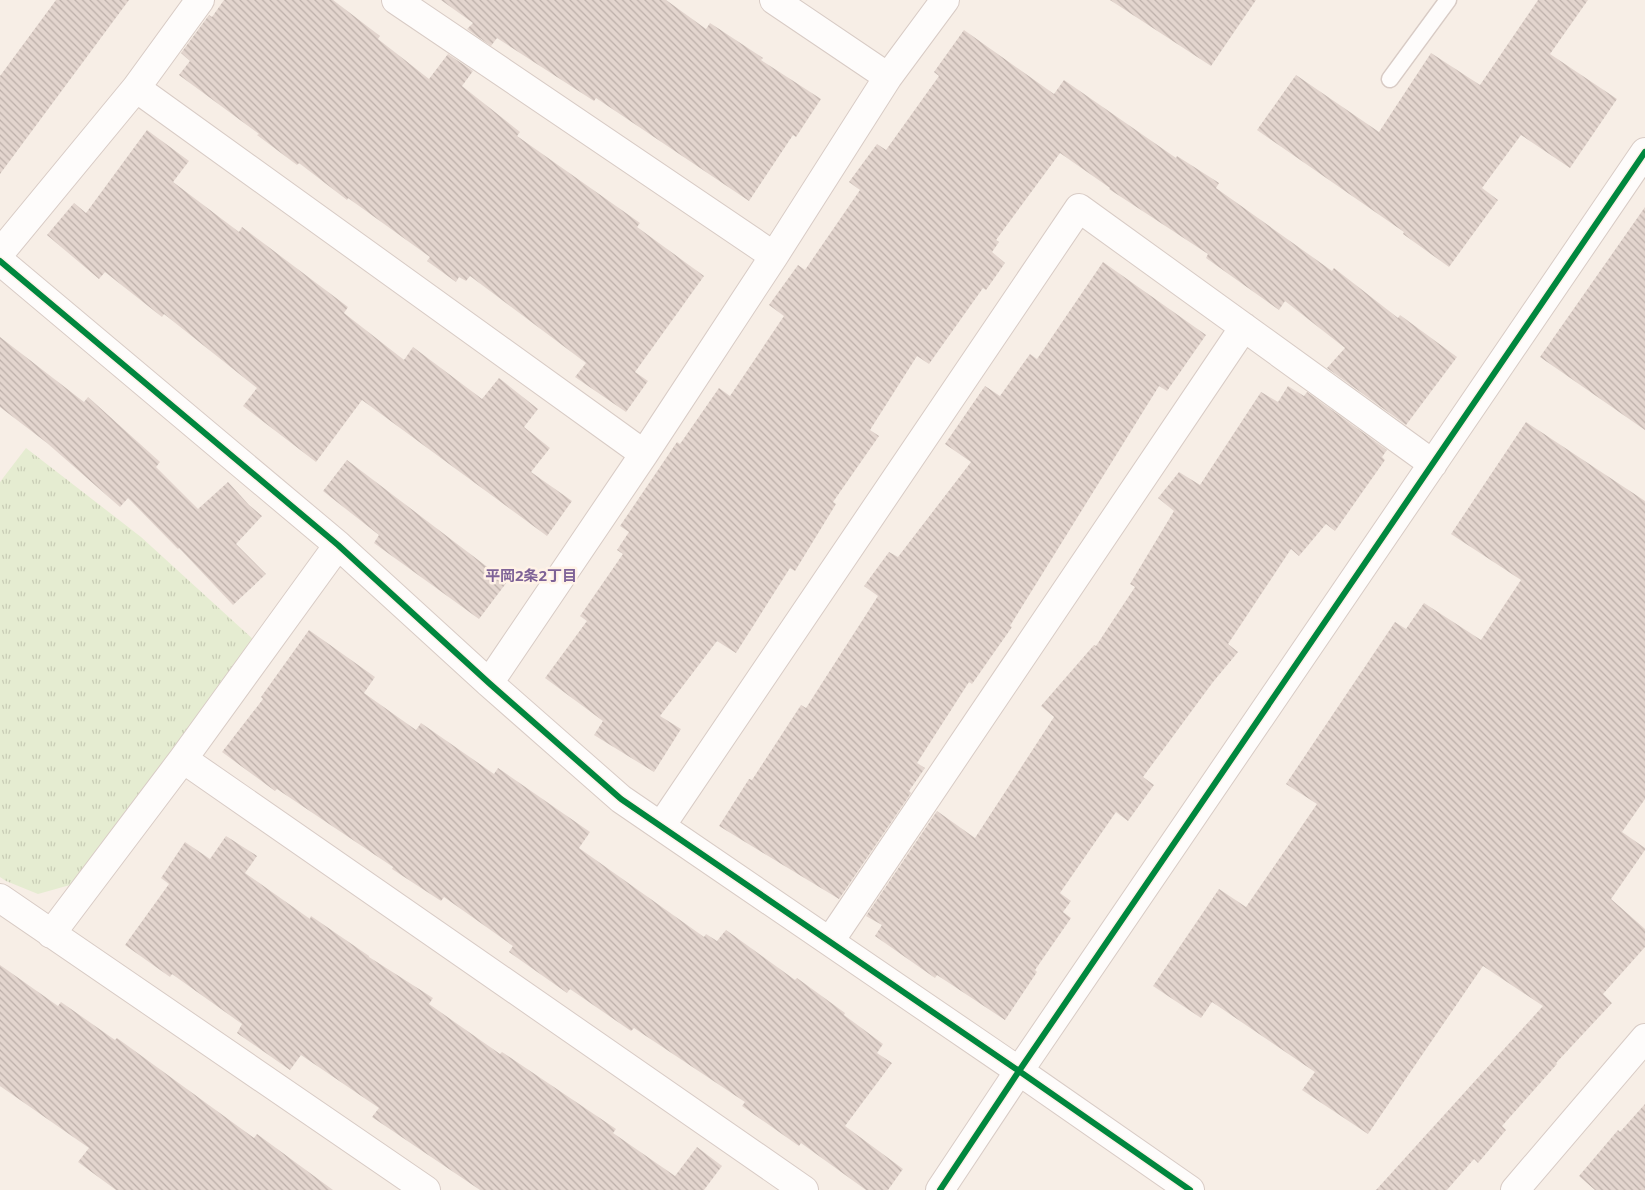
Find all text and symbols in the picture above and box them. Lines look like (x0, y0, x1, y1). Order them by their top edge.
district label: 平岡2条2丁目 (485, 565, 577, 585)

